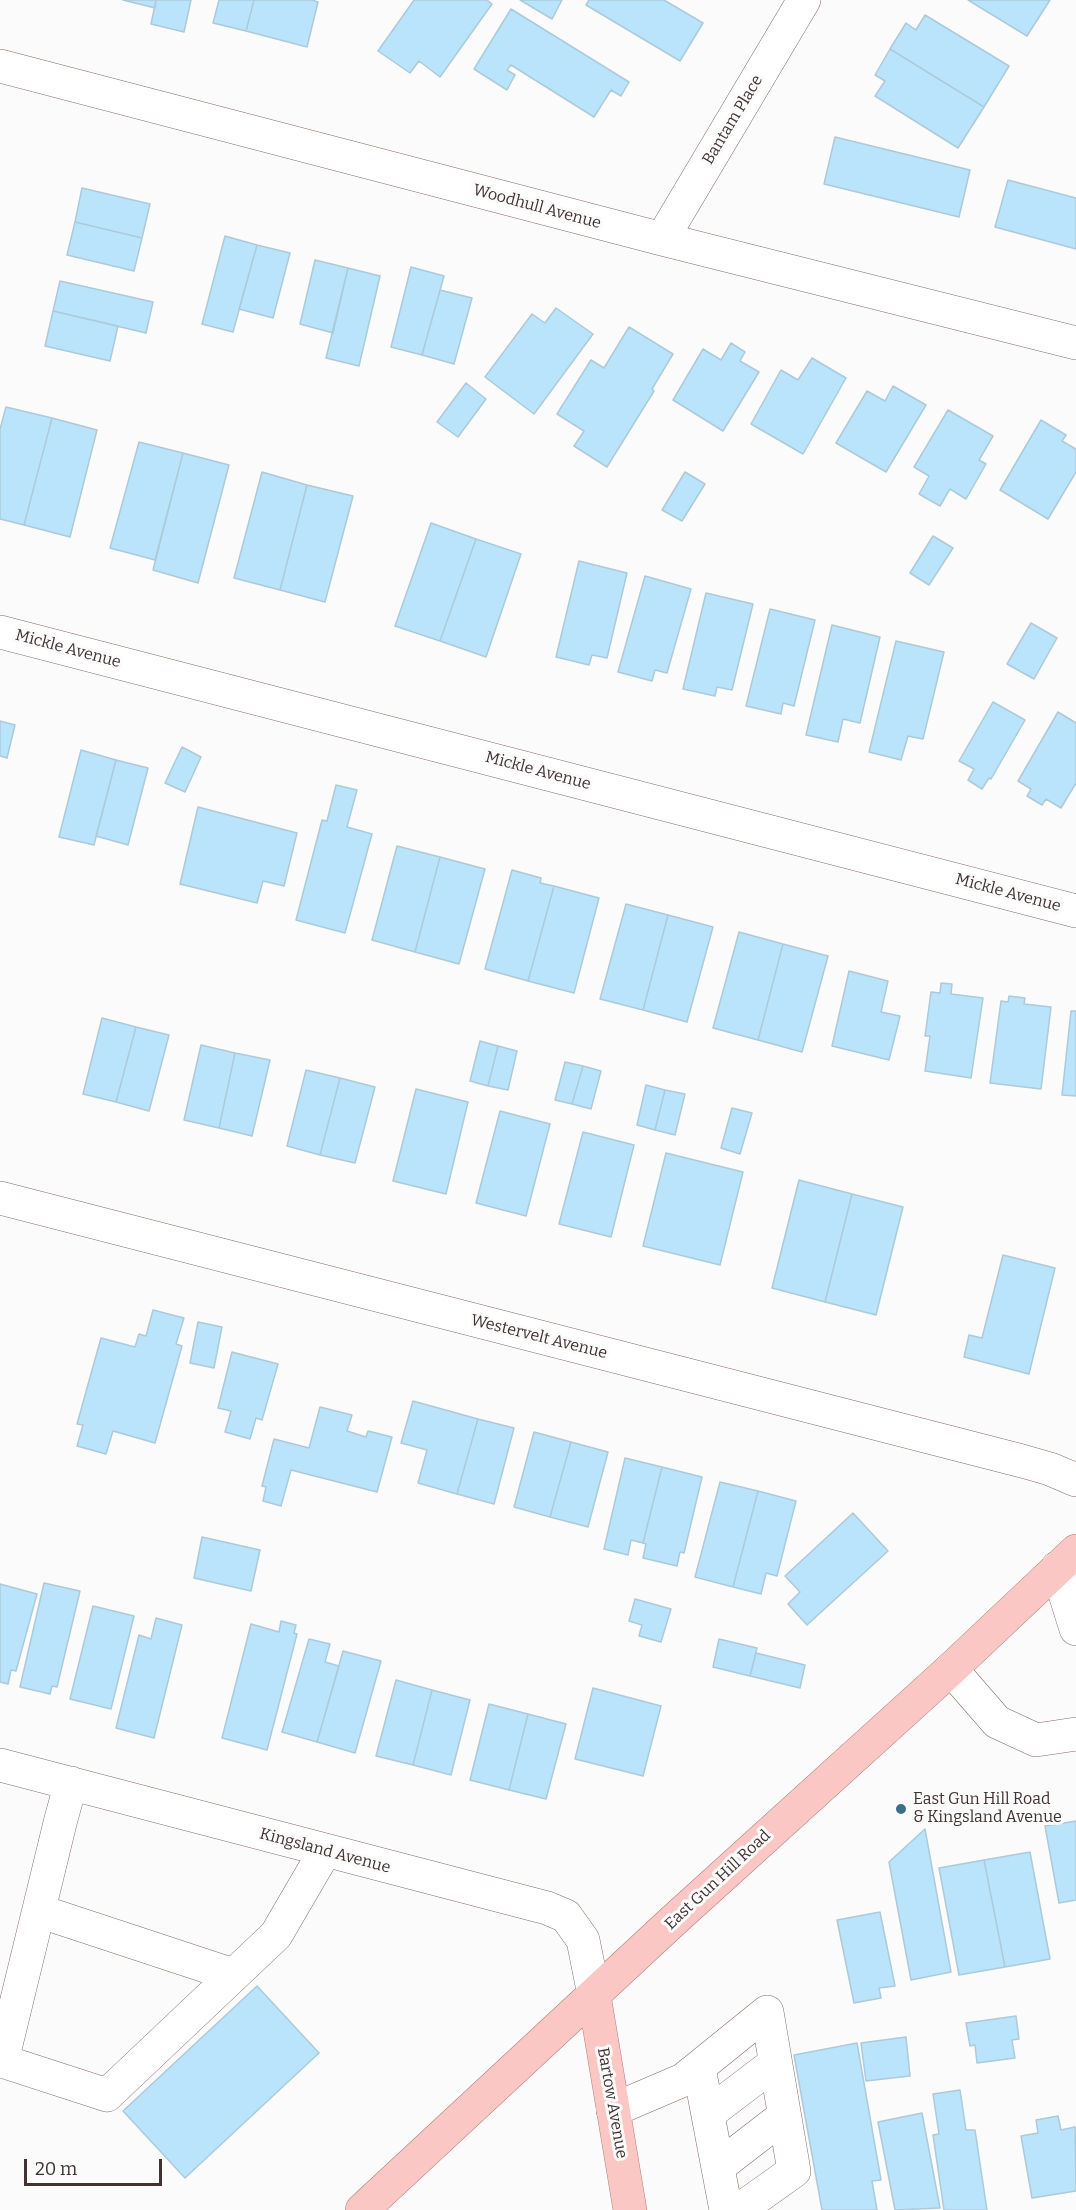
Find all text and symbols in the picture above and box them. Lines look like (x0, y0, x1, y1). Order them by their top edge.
street label: Bantam Place (699, 72, 767, 168)
street label: Woodhull Avenue (471, 181, 603, 233)
street label: Mickle Avenue (13, 626, 123, 672)
street label: Mickle Avenue (483, 748, 593, 794)
street label: Mickle Avenue (953, 870, 1063, 916)
street label: Westervelt Avenue (469, 1311, 609, 1363)
place label: East Gun Hill Road & Kingsland Avenue (913, 1790, 1062, 1828)
marker: East Gun Hill Road & Kingsland Avenue (894, 1802, 908, 1816)
street label: Kingsland Avenue (257, 1824, 393, 1878)
street label: East Gun Hill Road (661, 1826, 775, 1934)
street label: Bartow Avenue (593, 2046, 631, 2160)
scale bar (27, 2147, 165, 2185)
text: 20 m (35, 2158, 77, 2180)

